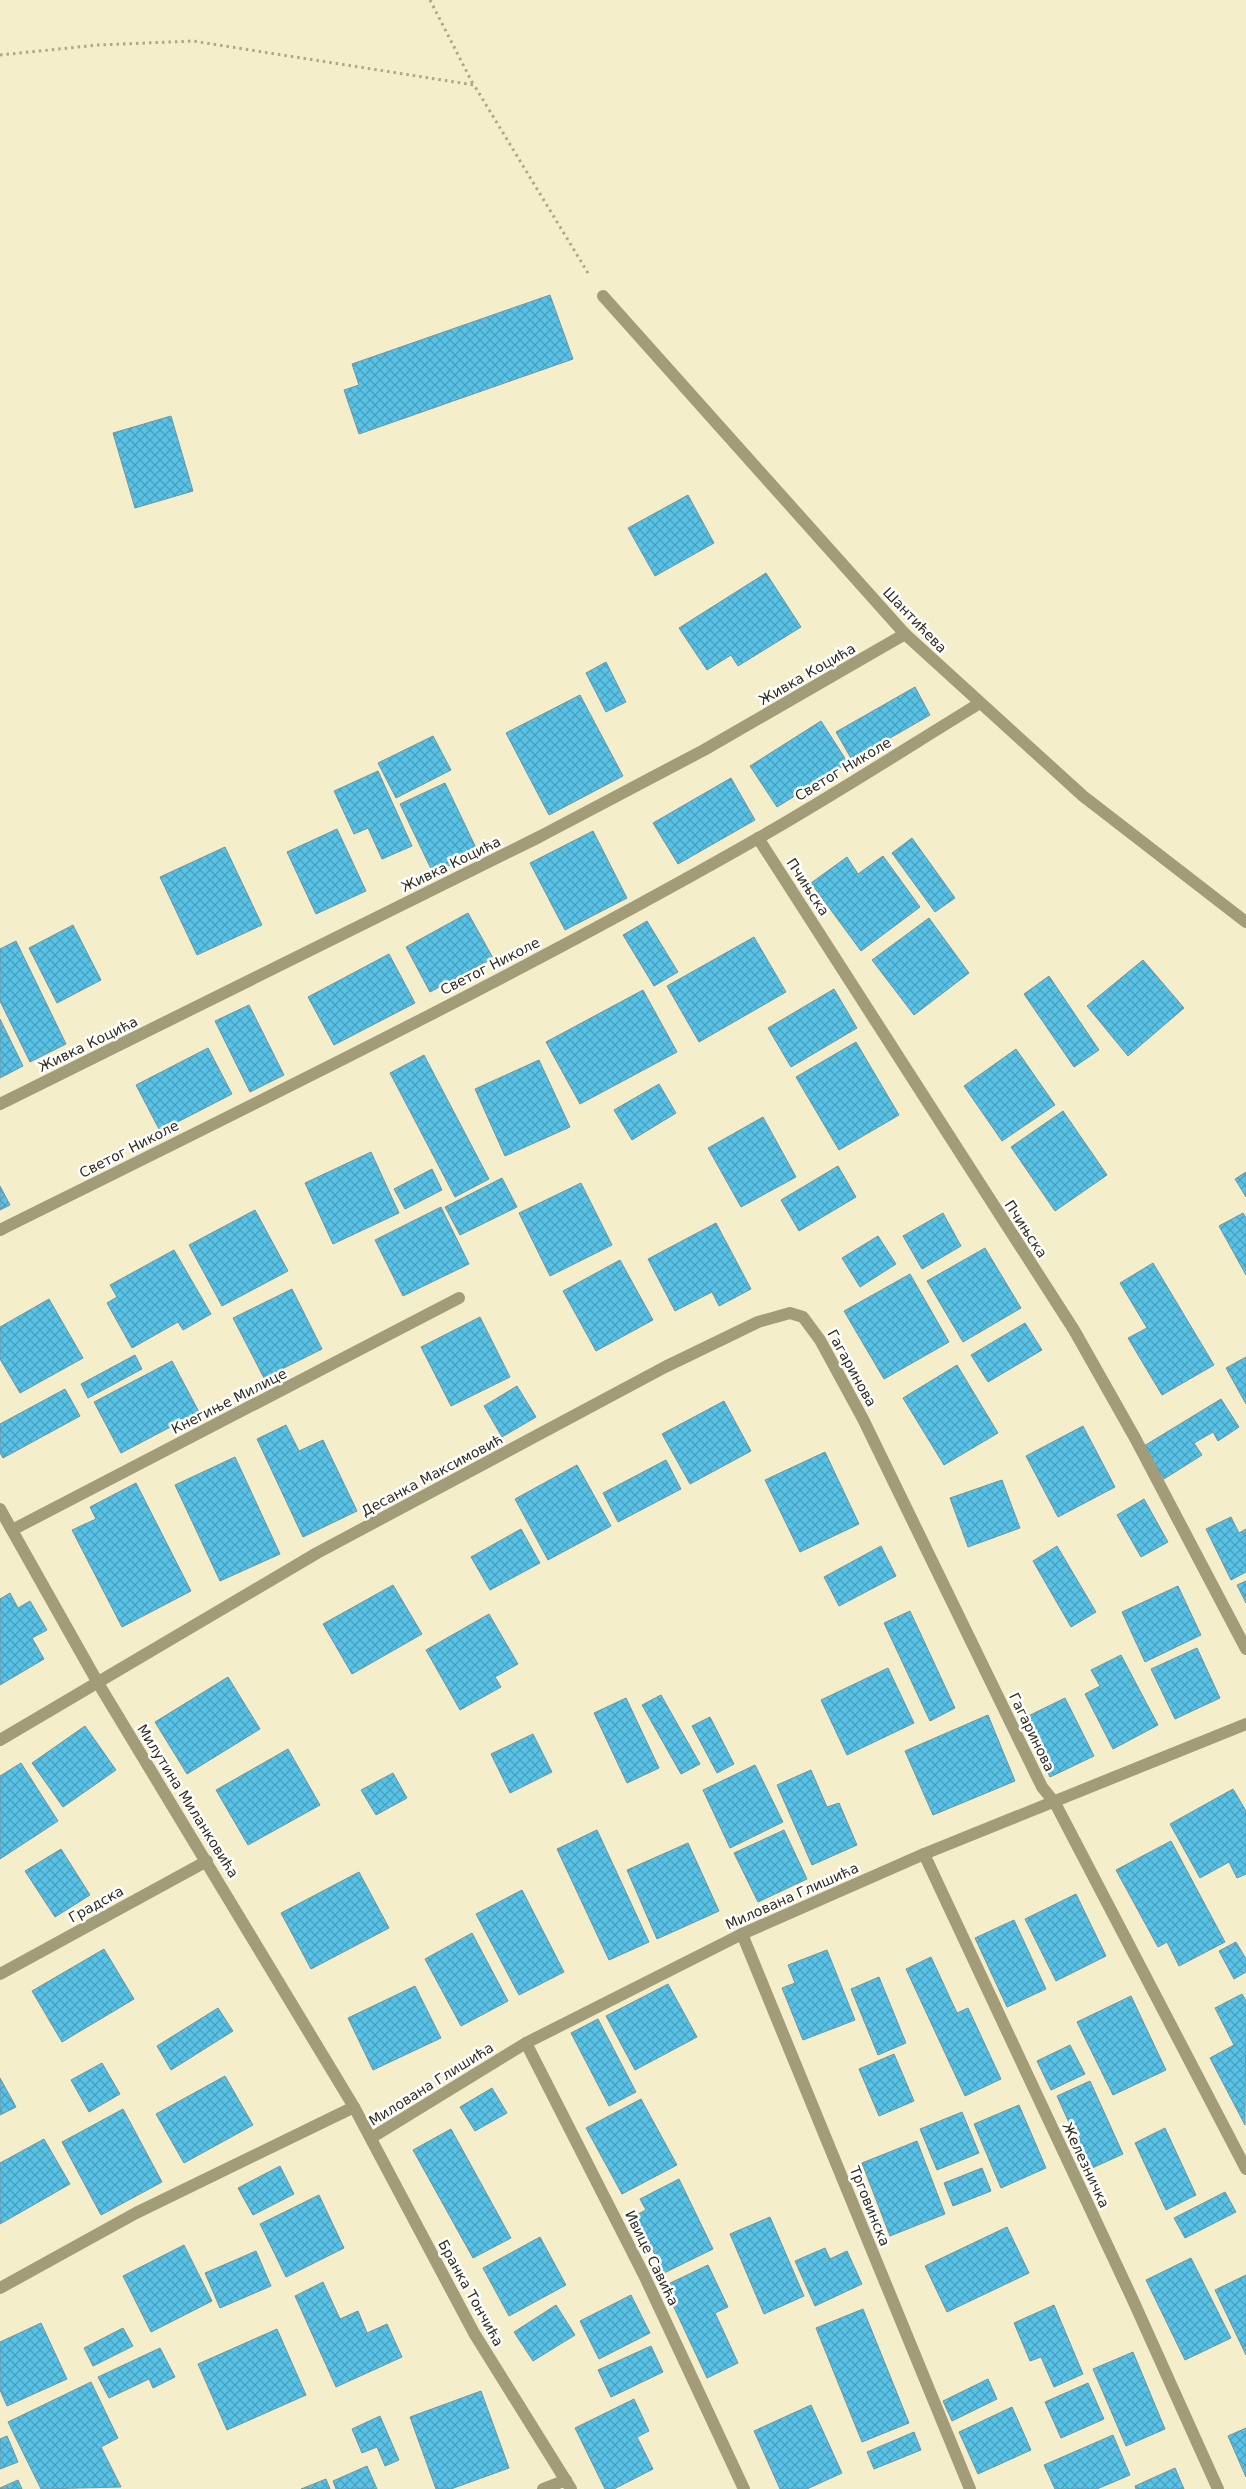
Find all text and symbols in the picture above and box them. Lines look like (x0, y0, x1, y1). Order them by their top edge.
street label: Шантићева (880, 584, 950, 656)
street label: Живка Коцића (756, 640, 858, 708)
street label: Светог Николе (792, 734, 894, 804)
street label: Живка Коцића (399, 833, 503, 895)
street label: Пчињска (784, 855, 832, 919)
street label: Светог Николе (438, 934, 542, 998)
street label: Живка Коцића (36, 1013, 140, 1075)
street label: Светог Николе (77, 1117, 181, 1181)
street label: Пчињска (1002, 1197, 1050, 1261)
street label: Гагаринова (824, 1327, 880, 1409)
street label: Кнегиње Милице (169, 1365, 289, 1437)
street label: Десанка Максимовић (358, 1431, 506, 1519)
street label: Гагаринова (1006, 1690, 1058, 1774)
street label: Милутина Миланковића (134, 1721, 242, 1881)
street label: Милована Глишића (723, 1859, 861, 1933)
street label: Градска (66, 1882, 126, 1926)
street label: Милована Глишића (366, 2039, 496, 2129)
street label: Железничка (1059, 2120, 1113, 2210)
street label: Трговинска (846, 2163, 893, 2248)
street label: Ивице Савића (622, 2208, 682, 2308)
street label: Бранка Тончића (435, 2237, 507, 2349)

